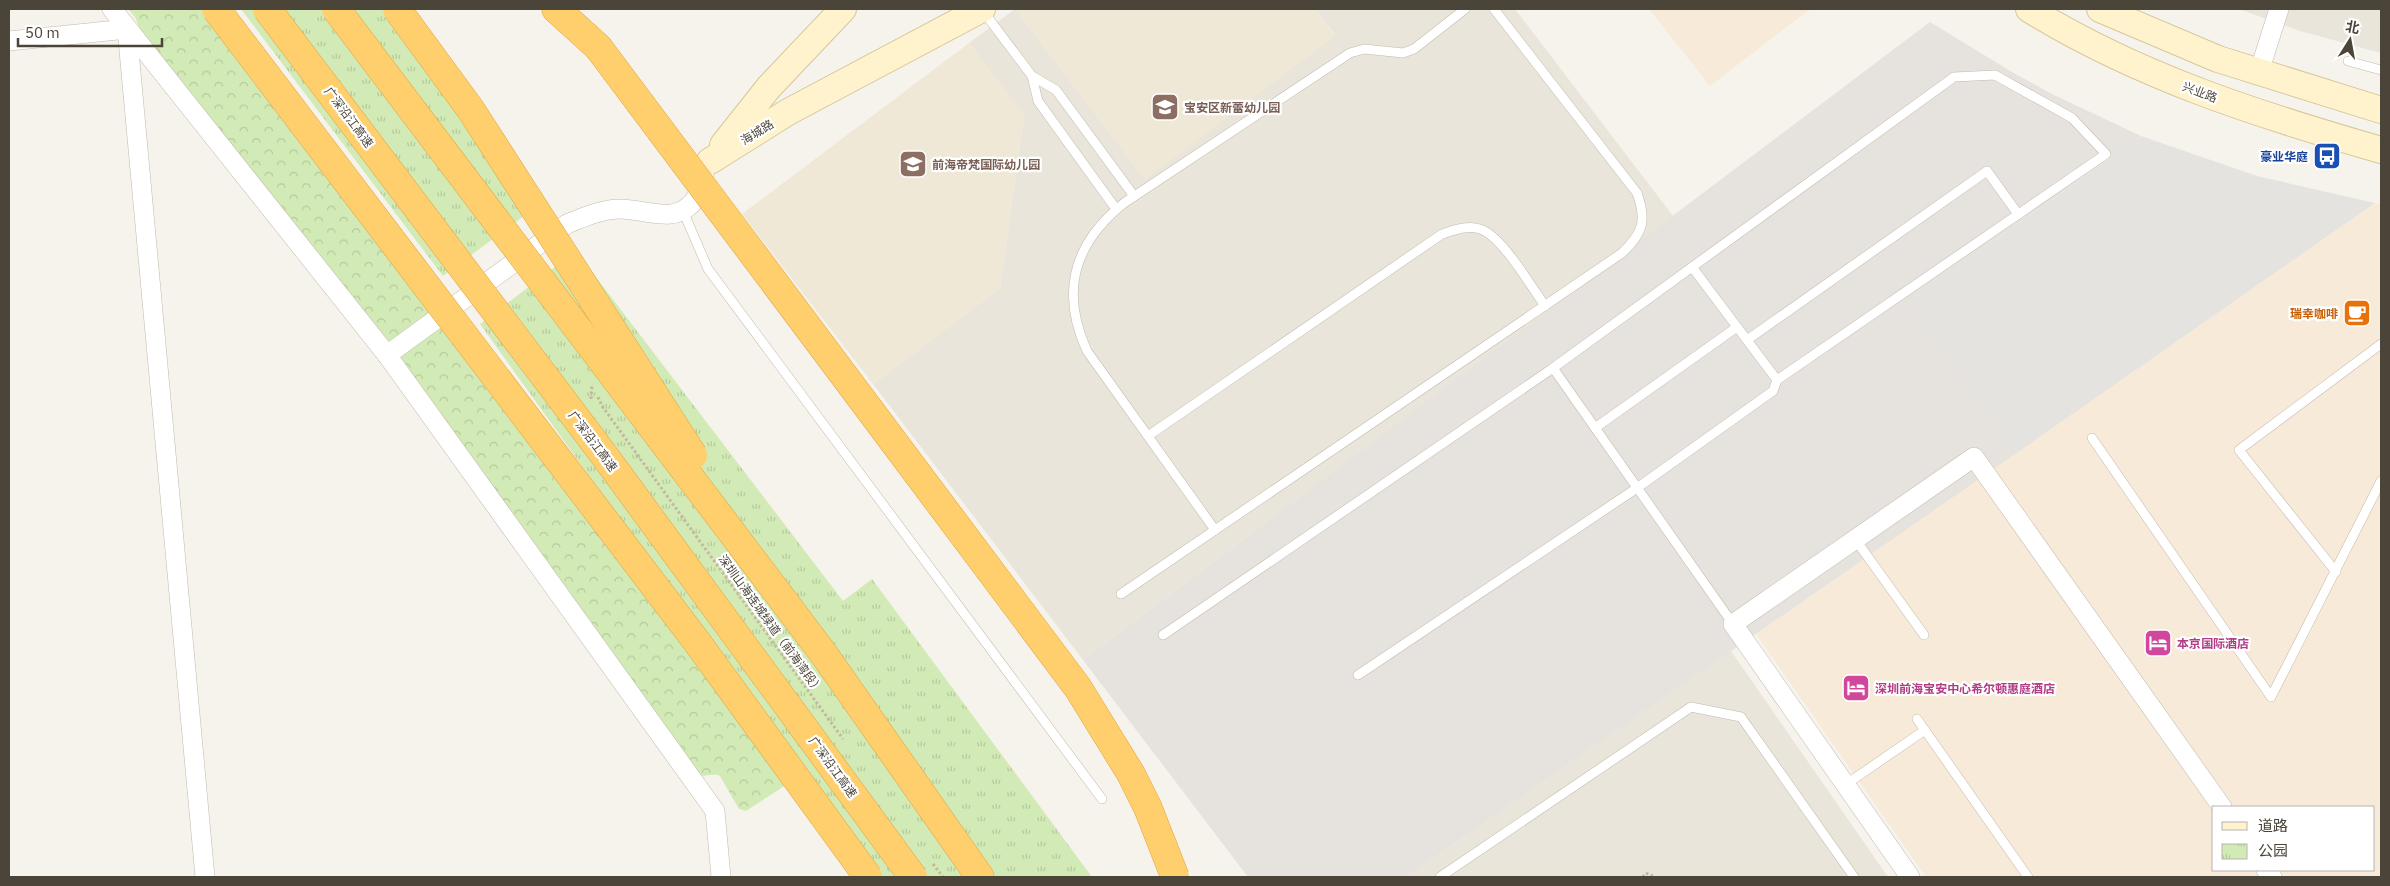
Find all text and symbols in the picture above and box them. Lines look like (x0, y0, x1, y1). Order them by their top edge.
scale bar (18, 15, 161, 47)
north arrow (2325, 15, 2375, 65)
text: 北 (2344, 17, 2361, 37)
text: 50 m (25, 23, 60, 42)
street label: 兴业路 (2181, 79, 2219, 105)
street label: 广深沿江高速 (321, 84, 377, 150)
school or university icon: 宝安区新蕾幼儿园 (1150, 92, 1180, 122)
place label: 宝安区新蕾幼儿园 (1184, 100, 1280, 115)
street label: 海城路 (738, 116, 776, 148)
bus stop icon: 豪业华庭 (2312, 141, 2342, 171)
school or university icon: 前海帝梵国际幼儿园 (898, 149, 928, 179)
place label: 豪业华庭 (2260, 149, 2308, 164)
place label: 前海帝梵国际幼儿园 (932, 157, 1040, 172)
cafe icon: 瑞幸咖啡 (2342, 298, 2372, 328)
place label: 瑞幸咖啡 (2290, 306, 2338, 321)
street label: 广深沿江高速 (565, 408, 621, 474)
street label: 深圳山海连城绿道（前海湾段） (716, 552, 826, 696)
hotel icon: 本京国际酒店 (2143, 628, 2173, 658)
place label: 本京国际酒店 (2177, 636, 2249, 651)
hotel icon: 深圳前海宝安中心希尔顿惠庭酒店 (1841, 673, 1871, 703)
place label: 深圳前海宝安中心希尔顿惠庭酒店 (1875, 681, 2055, 696)
street label: 广深沿江高速 (806, 733, 860, 801)
legend (2212, 806, 2375, 871)
text: 道路 (2258, 816, 2288, 835)
text: 公园 (2258, 841, 2288, 860)

